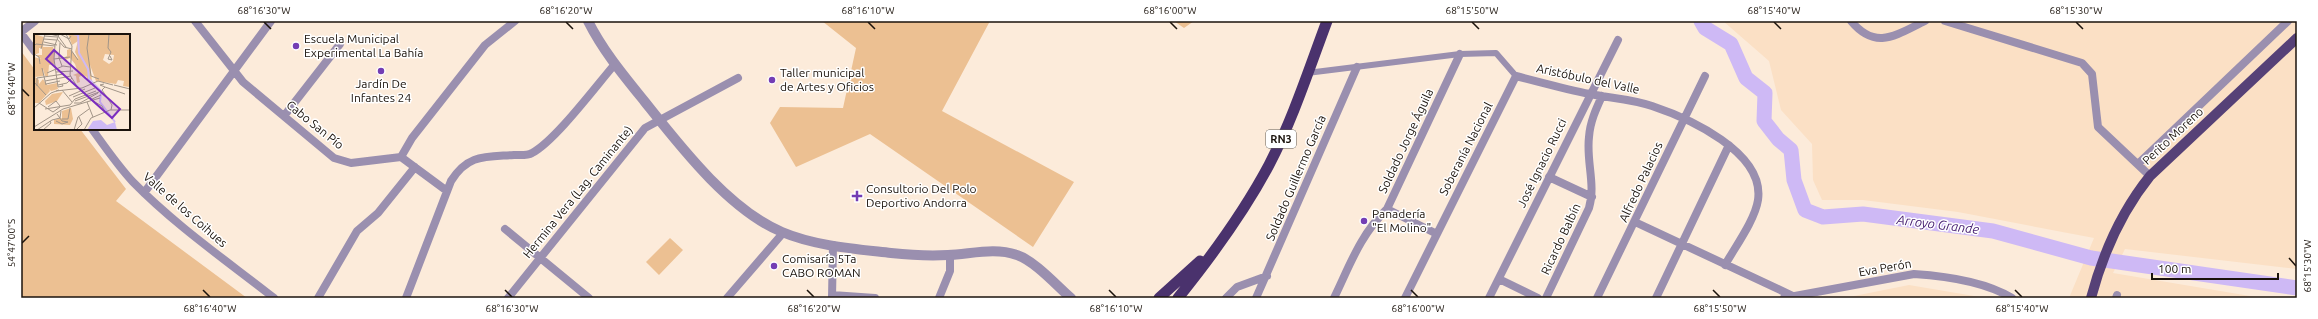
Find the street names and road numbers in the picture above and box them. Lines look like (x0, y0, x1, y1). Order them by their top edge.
street label: Aristóbulo del Valle (1535, 61, 1641, 96)
street label: Soldado Jorge Águila (1376, 86, 1436, 195)
street label: Cabo San Pío (284, 98, 346, 152)
street label: Soberanía Nacional (1436, 100, 1495, 198)
street label: Perito Moreno (2140, 104, 2206, 167)
street label: Soldado Guillermo García (1263, 113, 1328, 243)
street label: José Ignacio Rucci (1514, 116, 1569, 209)
street label: Hermina Vera (Lag. Caminante) (520, 123, 636, 261)
road number: RN3 (1266, 130, 1296, 148)
street label: Alfredo Palacios (1616, 140, 1665, 224)
street label: Valle de los Coihues (141, 170, 230, 249)
street label: Ricardo Balbín (1538, 201, 1583, 277)
street label: Eva Perón (1858, 256, 1912, 279)

